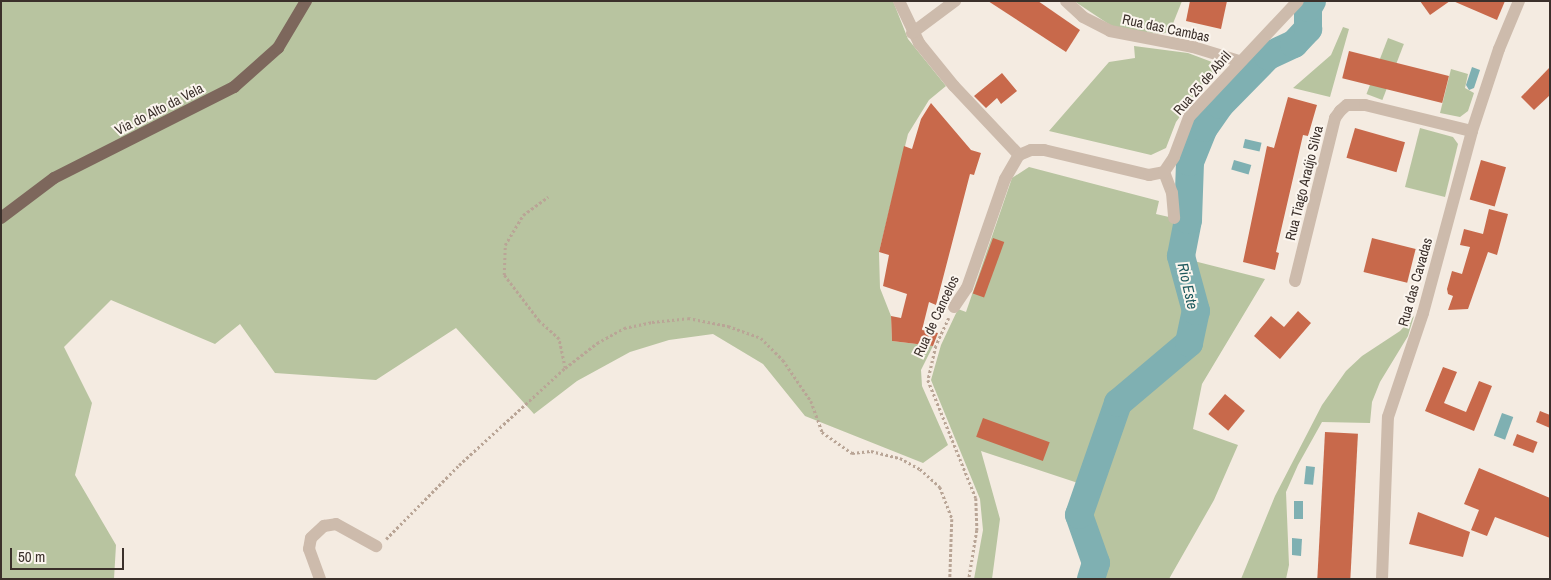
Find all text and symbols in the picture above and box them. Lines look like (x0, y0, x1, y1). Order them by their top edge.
street label: Rua das Cambas (1121, 11, 1211, 45)
street label: Rua 25 de Abril (1169, 47, 1235, 119)
street label: Via do Alto da Vela (112, 79, 206, 139)
street label: Rua Tiago Araújo Silva (1282, 124, 1326, 242)
street label: Rua das Cavadas (1394, 236, 1436, 328)
water label: Rio Este (1174, 261, 1202, 311)
street label: Rua de Cancelos (910, 273, 962, 359)
scale bar (12, 538, 126, 570)
text: 50 m (18, 546, 45, 567)

